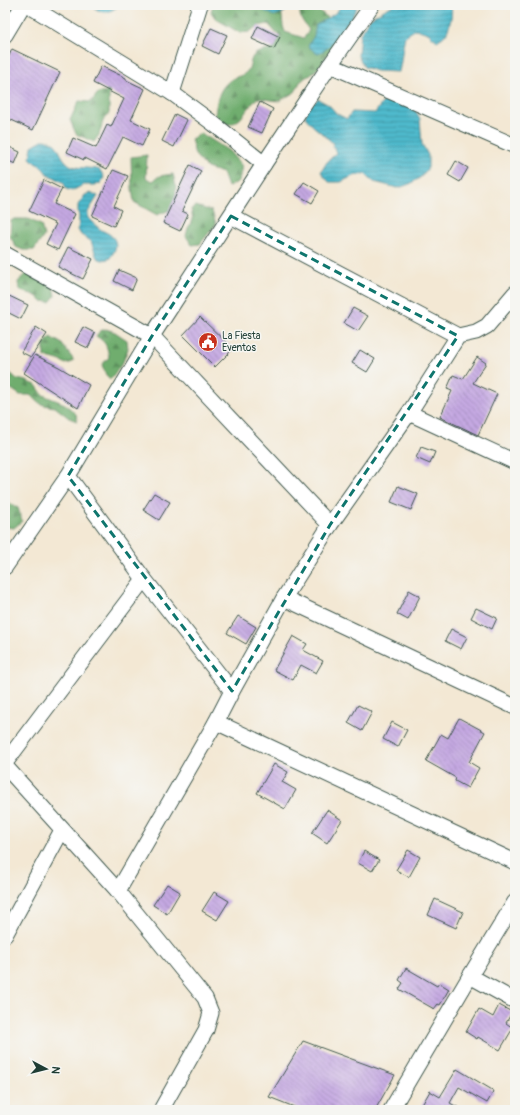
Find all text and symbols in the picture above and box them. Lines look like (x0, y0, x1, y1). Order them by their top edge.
place label: La Fiesta Eventos (222, 330, 261, 354)
public building icon: La Fiesta Eventos (197, 331, 219, 353)
north arrow (26, 1049, 66, 1089)
text: N (48, 1066, 62, 1075)

